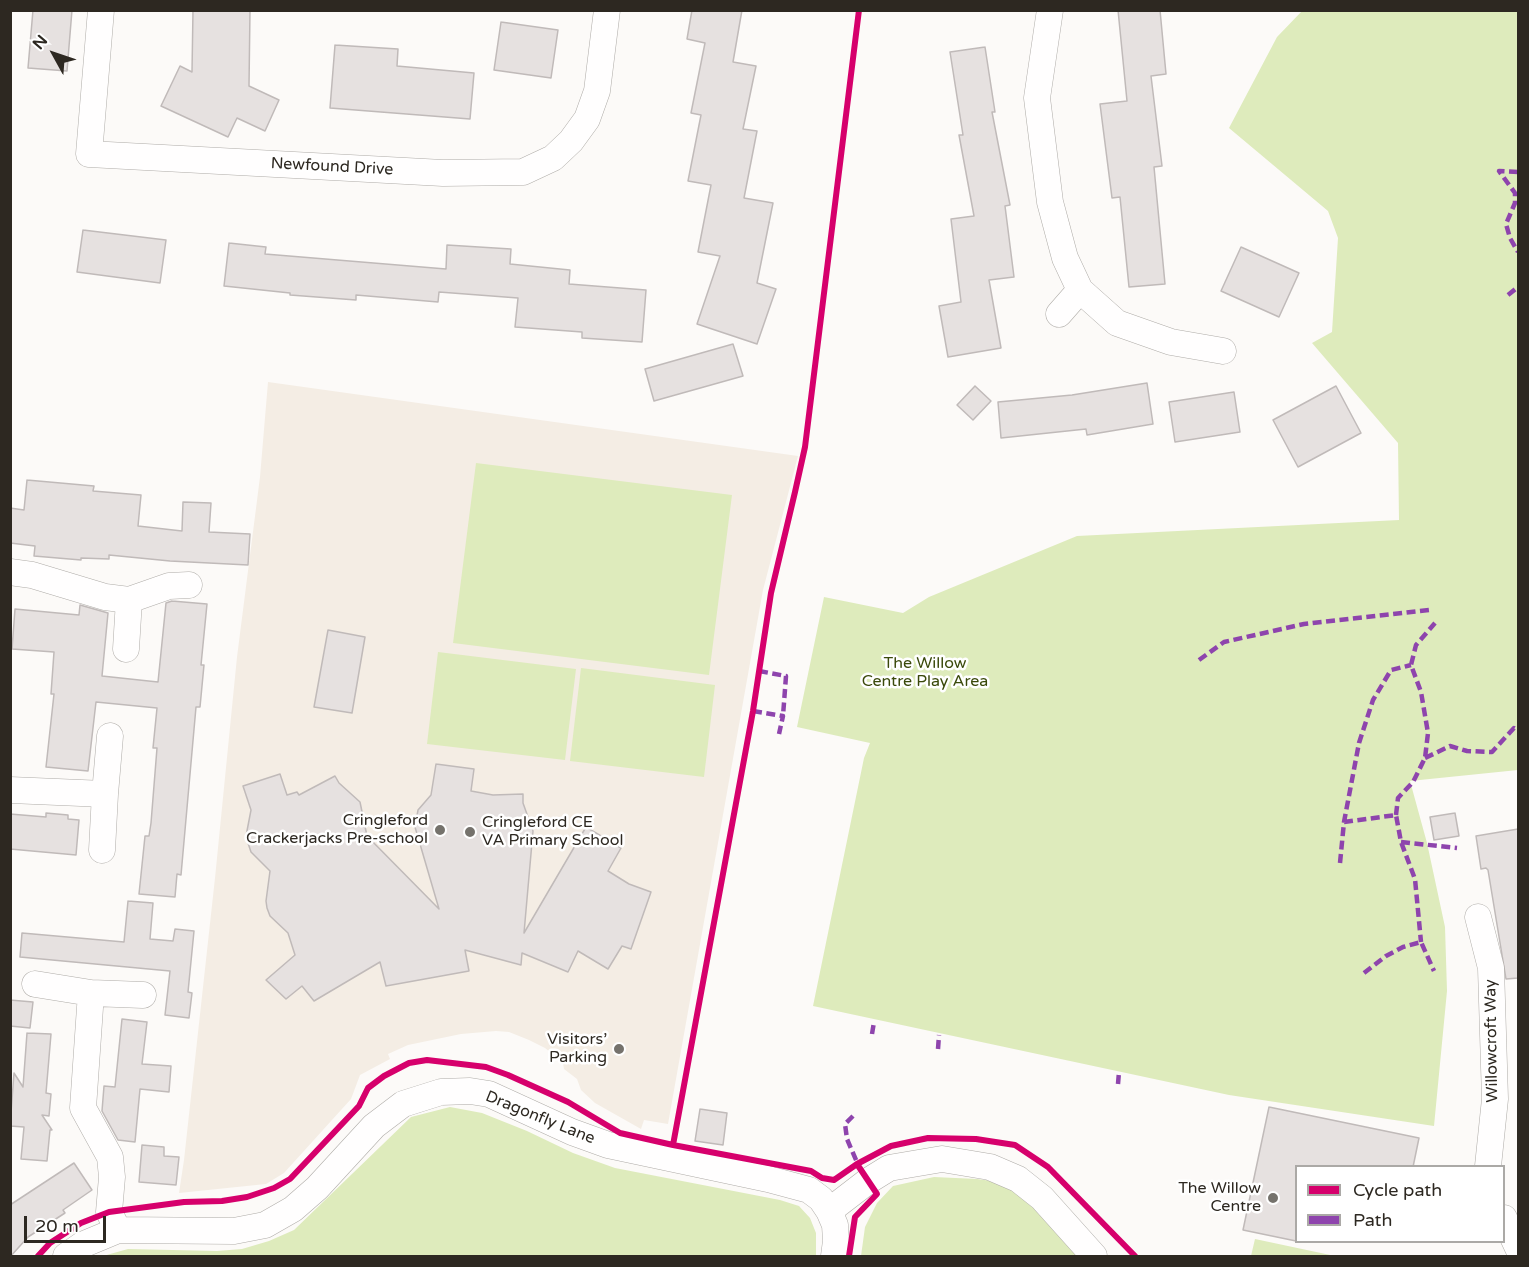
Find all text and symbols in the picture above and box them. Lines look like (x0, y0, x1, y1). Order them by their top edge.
north arrow (24, 24, 84, 84)
text: N (28, 31, 52, 54)
street label: Newfound Drive (270, 154, 394, 180)
park label: The Willow Centre Play Area (862, 654, 988, 692)
place label: Cringleford Crackerjacks Pre-school (246, 811, 428, 849)
place label: Cringleford CE VA Primary School (482, 813, 623, 851)
marker: Cringleford Crackerjacks Pre-school (433, 823, 447, 837)
marker: Cringleford CE VA Primary School (463, 825, 477, 839)
street label: Willowcroft Way (1481, 979, 1503, 1103)
place label: Visitors’ Parking (547, 1030, 607, 1068)
marker: Visitors’ Parking (612, 1042, 626, 1056)
street label: Dragonfly Lane (482, 1087, 598, 1149)
legend (1295, 1165, 1505, 1243)
place label: The Willow Centre (1178, 1179, 1261, 1217)
text: Cycle path (1353, 1179, 1442, 1201)
marker: The Willow Centre (1266, 1191, 1280, 1205)
scale bar (27, 1204, 110, 1242)
text: Path (1353, 1209, 1392, 1231)
text: 20 m (35, 1215, 79, 1237)

